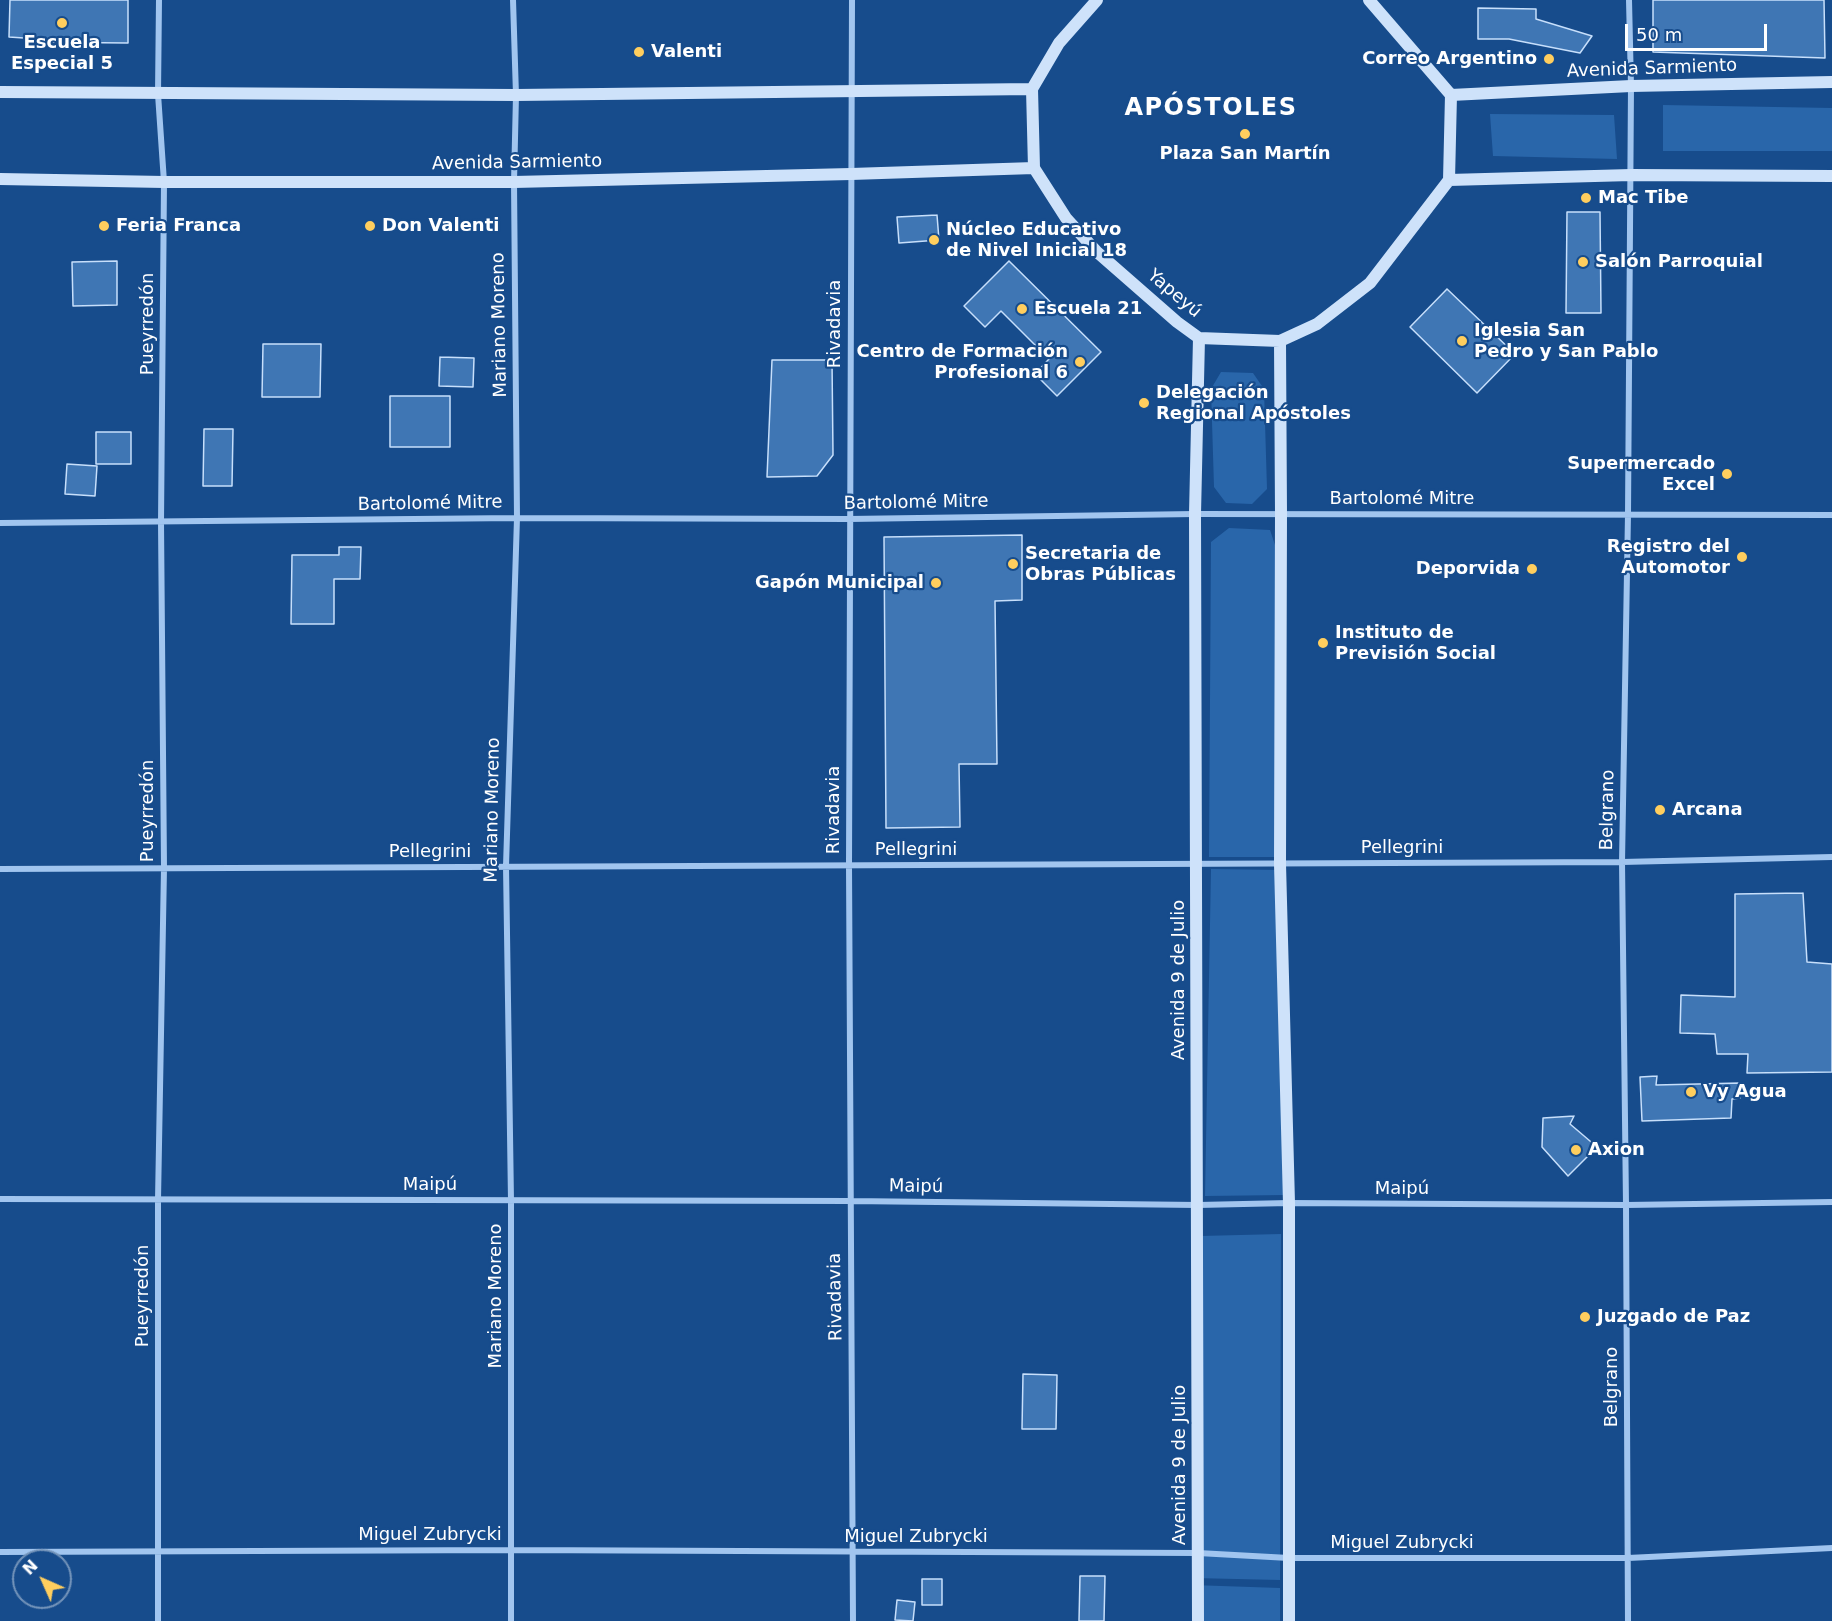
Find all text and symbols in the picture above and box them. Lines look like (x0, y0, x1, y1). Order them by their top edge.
scale bar (1628, 12, 1770, 50)
marker: Escuela Especial 5 (55, 16, 69, 30)
text: 50 m (1636, 24, 1682, 45)
place label: Escuela Especial 5 (11, 32, 113, 74)
place label: Valenti (651, 41, 722, 63)
marker: Valenti (632, 45, 646, 59)
place label: Correo Argentino (1362, 48, 1537, 70)
marker: Correo Argentino (1542, 52, 1556, 66)
street label: Avenida Sarmiento (1567, 55, 1737, 83)
district label: APÓSTOLES (1124, 95, 1298, 123)
marker: Plaza San Martín (1238, 127, 1252, 141)
place label: Plaza San Martín (1159, 143, 1331, 165)
street label: Avenida Sarmiento (432, 151, 602, 175)
place label: Mac Tibe (1598, 187, 1689, 209)
marker: Mac Tibe (1579, 191, 1593, 205)
place label: Feria Franca (116, 215, 241, 237)
place label: Don Valenti (382, 215, 499, 237)
marker: Feria Franca (97, 219, 111, 233)
marker: Don Valenti (363, 219, 377, 233)
place label: Núcleo Educativo de Nivel Inicial 18 (946, 219, 1127, 262)
marker: Núcleo Educativo de Nivel Inicial 18 (927, 233, 941, 247)
place label: Salón Parroquial (1595, 251, 1763, 273)
street label: Mariano Moreno (488, 252, 512, 398)
marker: Salón Parroquial (1576, 255, 1590, 269)
street label: Yapeyú (1143, 265, 1205, 323)
street label: Pueyrredón (137, 273, 159, 375)
street label: Rivadavia (824, 280, 846, 368)
place label: Escuela 21 (1034, 298, 1142, 320)
marker: Escuela 21 (1015, 302, 1029, 316)
place label: Iglesia San Pedro y San Pablo (1474, 320, 1658, 362)
marker: Iglesia San Pedro y San Pablo (1455, 334, 1469, 348)
place label: Centro de Formación Profesional 6 (857, 341, 1068, 384)
marker: Centro de Formación Profesional 6 (1073, 355, 1087, 369)
place label: Delegación Regional Apóstoles (1156, 382, 1351, 424)
marker: Delegación Regional Apóstoles (1137, 396, 1151, 410)
place label: Supermercado Excel (1567, 453, 1715, 496)
marker: Supermercado Excel (1720, 467, 1734, 481)
street label: Bartolomé Mitre (1330, 488, 1474, 510)
street label: Bartolomé Mitre (843, 491, 989, 515)
street label: Bartolomé Mitre (357, 492, 503, 516)
place label: Registro del Automotor (1607, 536, 1730, 578)
place label: Secretaria de Obras Públicas (1025, 543, 1176, 586)
marker: Registro del Automotor (1735, 550, 1749, 564)
marker: Secretaria de Obras Públicas (1006, 557, 1020, 571)
place label: Deporvida (1416, 558, 1520, 580)
marker: Deporvida (1525, 562, 1539, 576)
place label: Gapón Municipal (755, 572, 924, 594)
marker: Gapón Municipal (929, 576, 943, 590)
place label: Instituto de Previsión Social (1335, 622, 1496, 664)
marker: Instituto de Previsión Social (1316, 636, 1330, 650)
street label: Mariano Moreno (481, 737, 505, 883)
street label: Pueyrredón (137, 760, 159, 862)
street label: Rivadavia (823, 766, 845, 854)
street label: Belgrano (1596, 769, 1620, 851)
place label: Arcana (1672, 799, 1743, 821)
marker: Arcana (1653, 803, 1667, 817)
street label: Pellegrini (1361, 837, 1443, 859)
street label: Pellegrini (875, 839, 957, 861)
street label: Pellegrini (389, 841, 471, 863)
street label: Avenida 9 de Julio (1168, 900, 1190, 1060)
place label: Vy Agua (1703, 1081, 1787, 1103)
marker: Vy Agua (1684, 1085, 1698, 1099)
place label: Axion (1588, 1139, 1645, 1161)
marker: Axion (1569, 1143, 1583, 1157)
street label: Maipú (403, 1174, 457, 1196)
street label: Maipú (889, 1176, 943, 1198)
street label: Maipú (1375, 1178, 1429, 1200)
street label: Mariano Moreno (485, 1223, 507, 1369)
street label: Pueyrredón (132, 1245, 154, 1347)
street label: Rivadavia (824, 1253, 848, 1341)
place label: Juzgado de Paz (1597, 1306, 1750, 1328)
marker: Juzgado de Paz (1578, 1310, 1592, 1324)
street label: Belgrano (1601, 1347, 1623, 1427)
street label: Avenida 9 de Julio (1169, 1385, 1191, 1545)
street label: Miguel Zubrycki (358, 1524, 502, 1546)
street label: Miguel Zubrycki (844, 1526, 988, 1548)
street label: Miguel Zubrycki (1330, 1532, 1474, 1554)
north arrow (12, 1549, 72, 1609)
text: N (19, 1556, 42, 1579)

